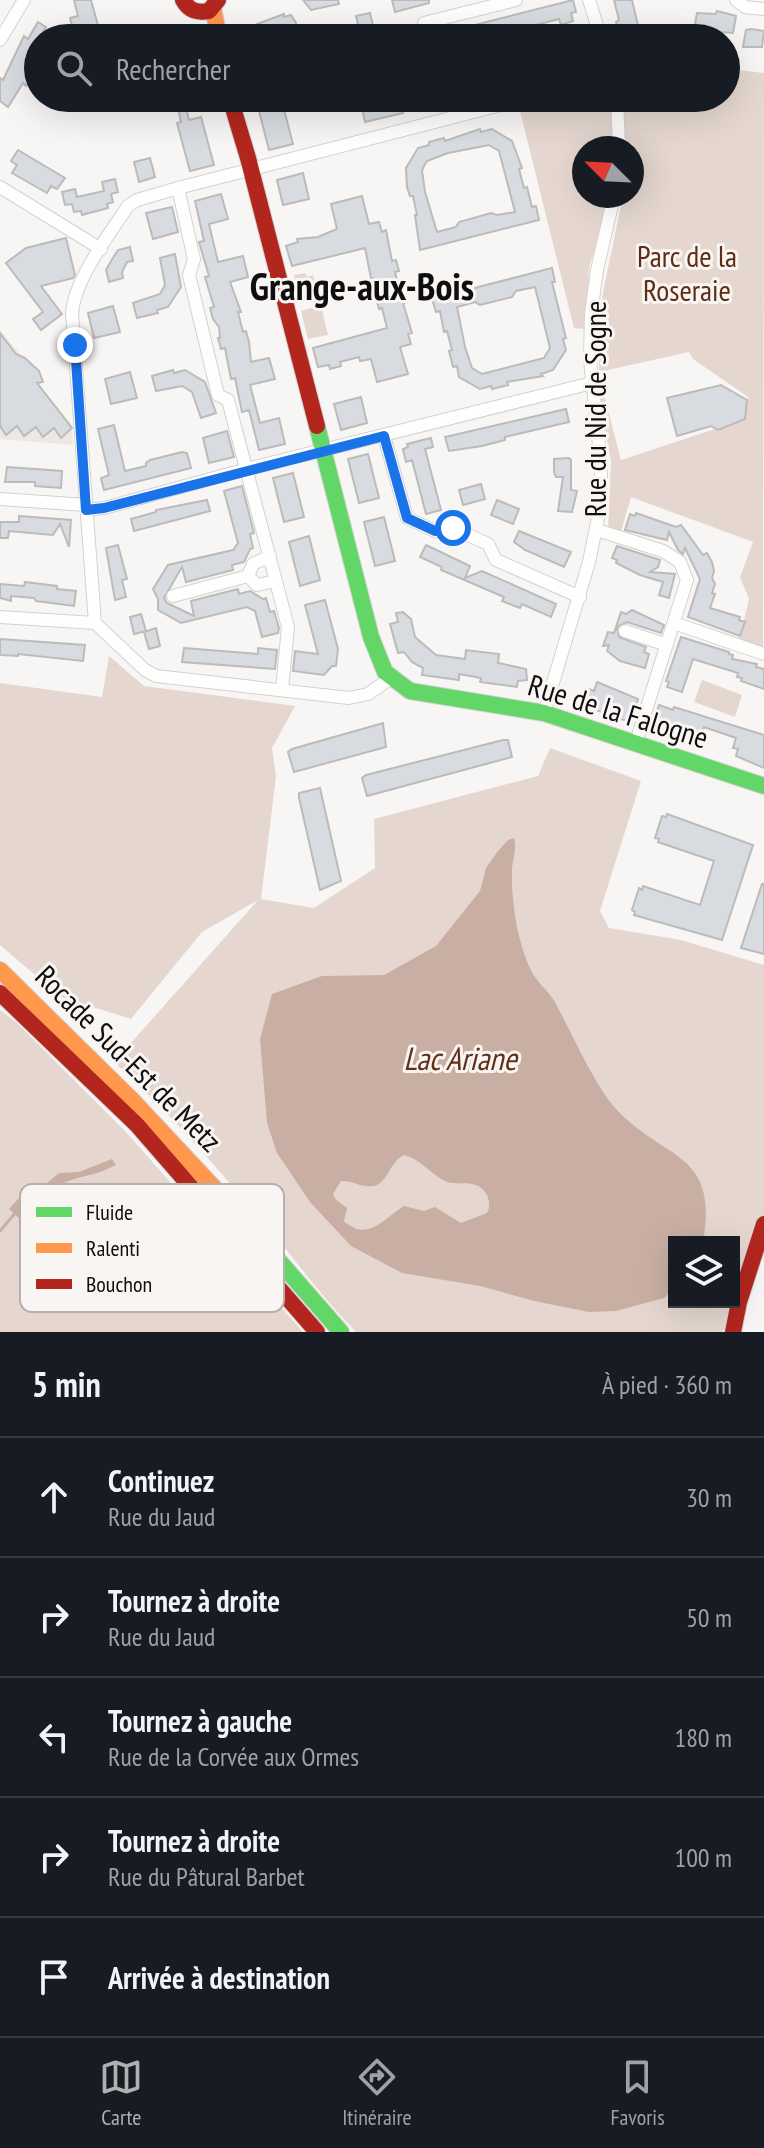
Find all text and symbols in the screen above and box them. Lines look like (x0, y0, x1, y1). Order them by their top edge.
search box (24, 24, 740, 112)
icon: search (52, 46, 96, 90)
text: Rechercher (116, 49, 230, 88)
north arrow (572, 136, 644, 208)
park label: Parc de la Roseraie (637, 236, 737, 309)
district label: Grange-aux-Bois (250, 261, 474, 310)
street label: Rue du Nid de Sogne (575, 301, 614, 517)
route end (57, 327, 93, 363)
route start (435, 510, 471, 546)
street label: Rue de la Falogne (524, 665, 713, 756)
street label: Rocade Sud-Est de Metz (28, 956, 231, 1159)
water label: Lac Ariane (403, 1037, 518, 1079)
legend (20, 1184, 284, 1312)
text: Fluide (86, 1198, 133, 1226)
text: Ralenti (86, 1234, 140, 1262)
map controls (668, 1236, 740, 1308)
button: layers (668, 1236, 740, 1308)
text: Bouchon (86, 1270, 152, 1298)
text: 5 min (32, 1362, 101, 1406)
text: À pied · 360 m (602, 1368, 732, 1401)
text: Continuez (108, 1461, 214, 1500)
icon: ahead (32, 1475, 76, 1519)
text: 30 m (686, 1481, 732, 1514)
text: Rue du Jaud (108, 1500, 215, 1533)
text: Tournez à droite (108, 1581, 280, 1620)
icon: right (32, 1595, 76, 1639)
text: 50 m (686, 1601, 732, 1634)
text: Rue du Jaud (108, 1620, 215, 1653)
text: Tournez à gauche (108, 1701, 292, 1740)
icon: left (32, 1715, 76, 1759)
text: 180 m (674, 1721, 732, 1754)
text: Rue de la Corvée aux Ormes (108, 1740, 359, 1773)
text: Tournez à droite (108, 1821, 280, 1860)
icon: right (32, 1835, 76, 1879)
text: 100 m (674, 1841, 732, 1874)
text: Rue du Pâtural Barbet (108, 1860, 305, 1893)
icon: arrive (32, 1955, 76, 1999)
text: Arrivée à destination (108, 1958, 330, 1997)
tab: Carte (99, 2055, 143, 2131)
tab: Itinéraire (342, 2055, 412, 2131)
tab: Favoris (610, 2055, 665, 2131)

